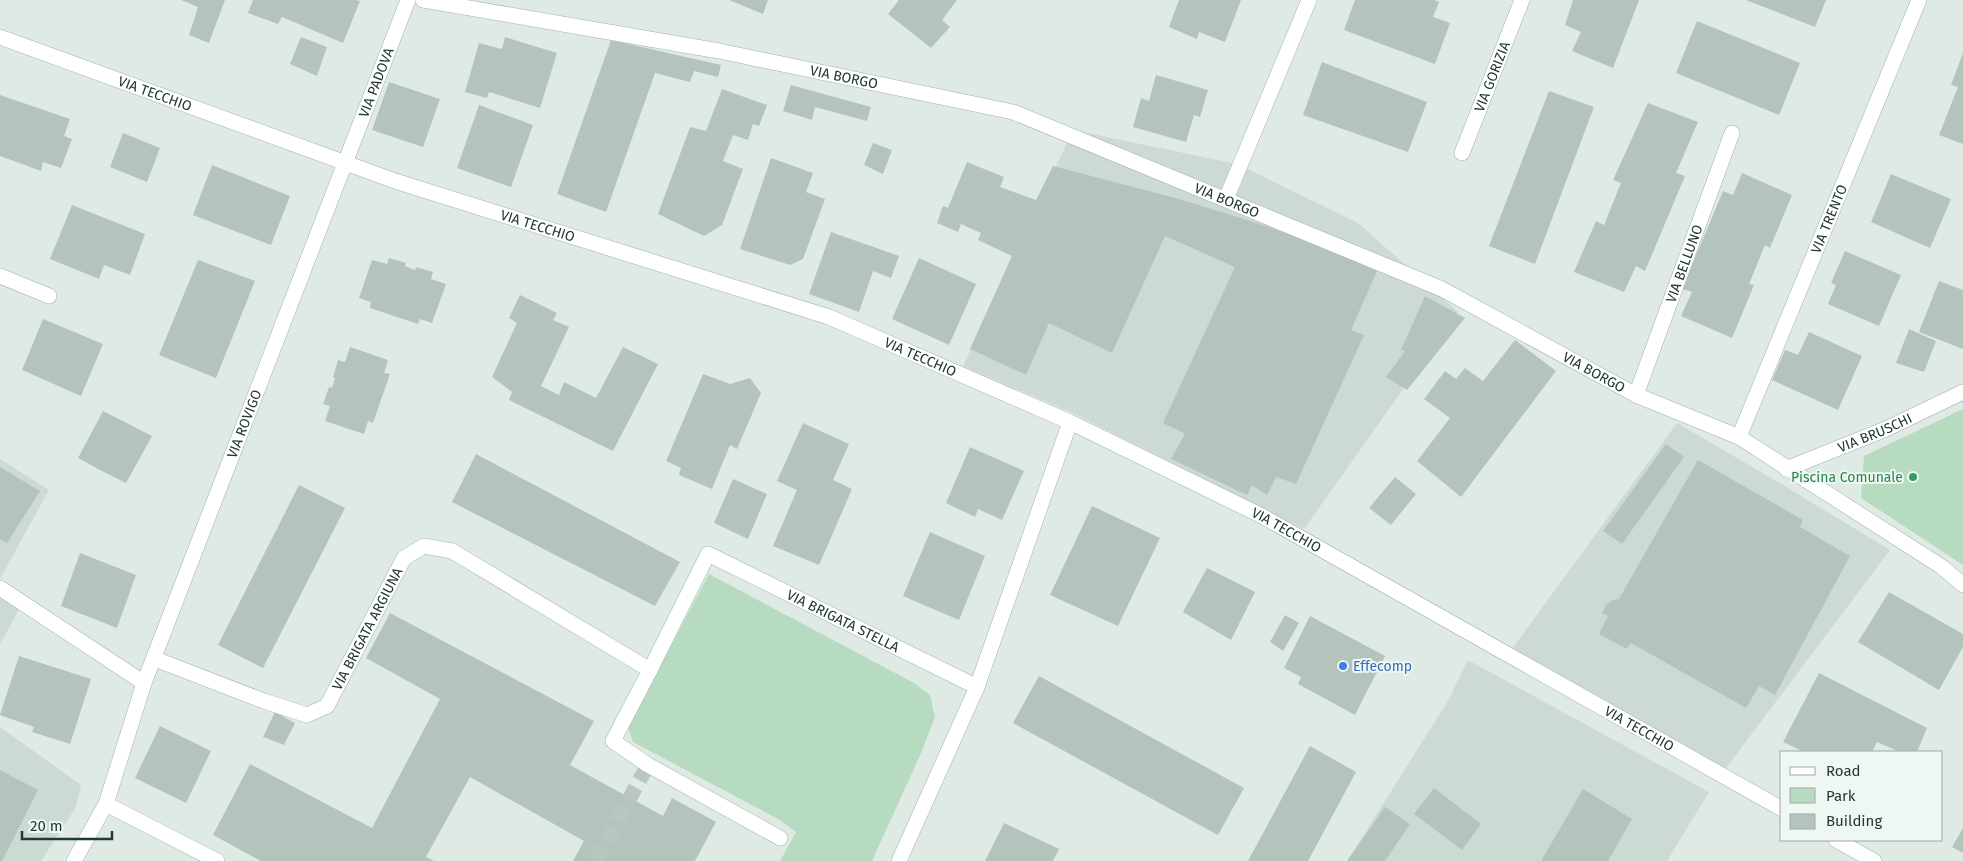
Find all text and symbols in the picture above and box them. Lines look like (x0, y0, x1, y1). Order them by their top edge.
street label: VIA GORIZIA (1471, 39, 1514, 115)
street label: VIA PADOVA (355, 45, 398, 120)
street label: VIA BORGO (808, 62, 879, 93)
street label: VIA TECCHIO (116, 73, 194, 115)
street label: VIA BORGO (1192, 180, 1262, 222)
street label: VIA TRENTO (1808, 182, 1851, 256)
street label: VIA TECCHIO (498, 207, 577, 246)
street label: VIA BELLUNO (1663, 222, 1707, 305)
street label: VIA TECCHIO (882, 334, 959, 380)
street label: VIA BORGO (1560, 349, 1628, 396)
street label: VIA ROVIGO (224, 387, 266, 461)
street label: VIA BRUSCHI (1836, 410, 1915, 456)
place label: Piscina Comunale (1791, 469, 1903, 486)
marker: Piscina Comunale (1907, 471, 1919, 483)
street label: VIA TECCHIO (1249, 504, 1324, 557)
street label: VIA BRIGATA ARGIUNA (329, 565, 406, 693)
street label: VIA BRIGATA STELLA (784, 586, 902, 656)
place label: Effecomp (1353, 658, 1412, 675)
marker: Effecomp (1337, 660, 1349, 672)
street label: VIA TECCHIO (1601, 703, 1677, 755)
legend (1780, 751, 1943, 841)
text: Road (1826, 762, 1861, 780)
text: Park (1826, 787, 1856, 805)
scale bar (22, 808, 112, 840)
text: Building (1826, 812, 1882, 830)
text: 20 m (30, 817, 63, 835)

